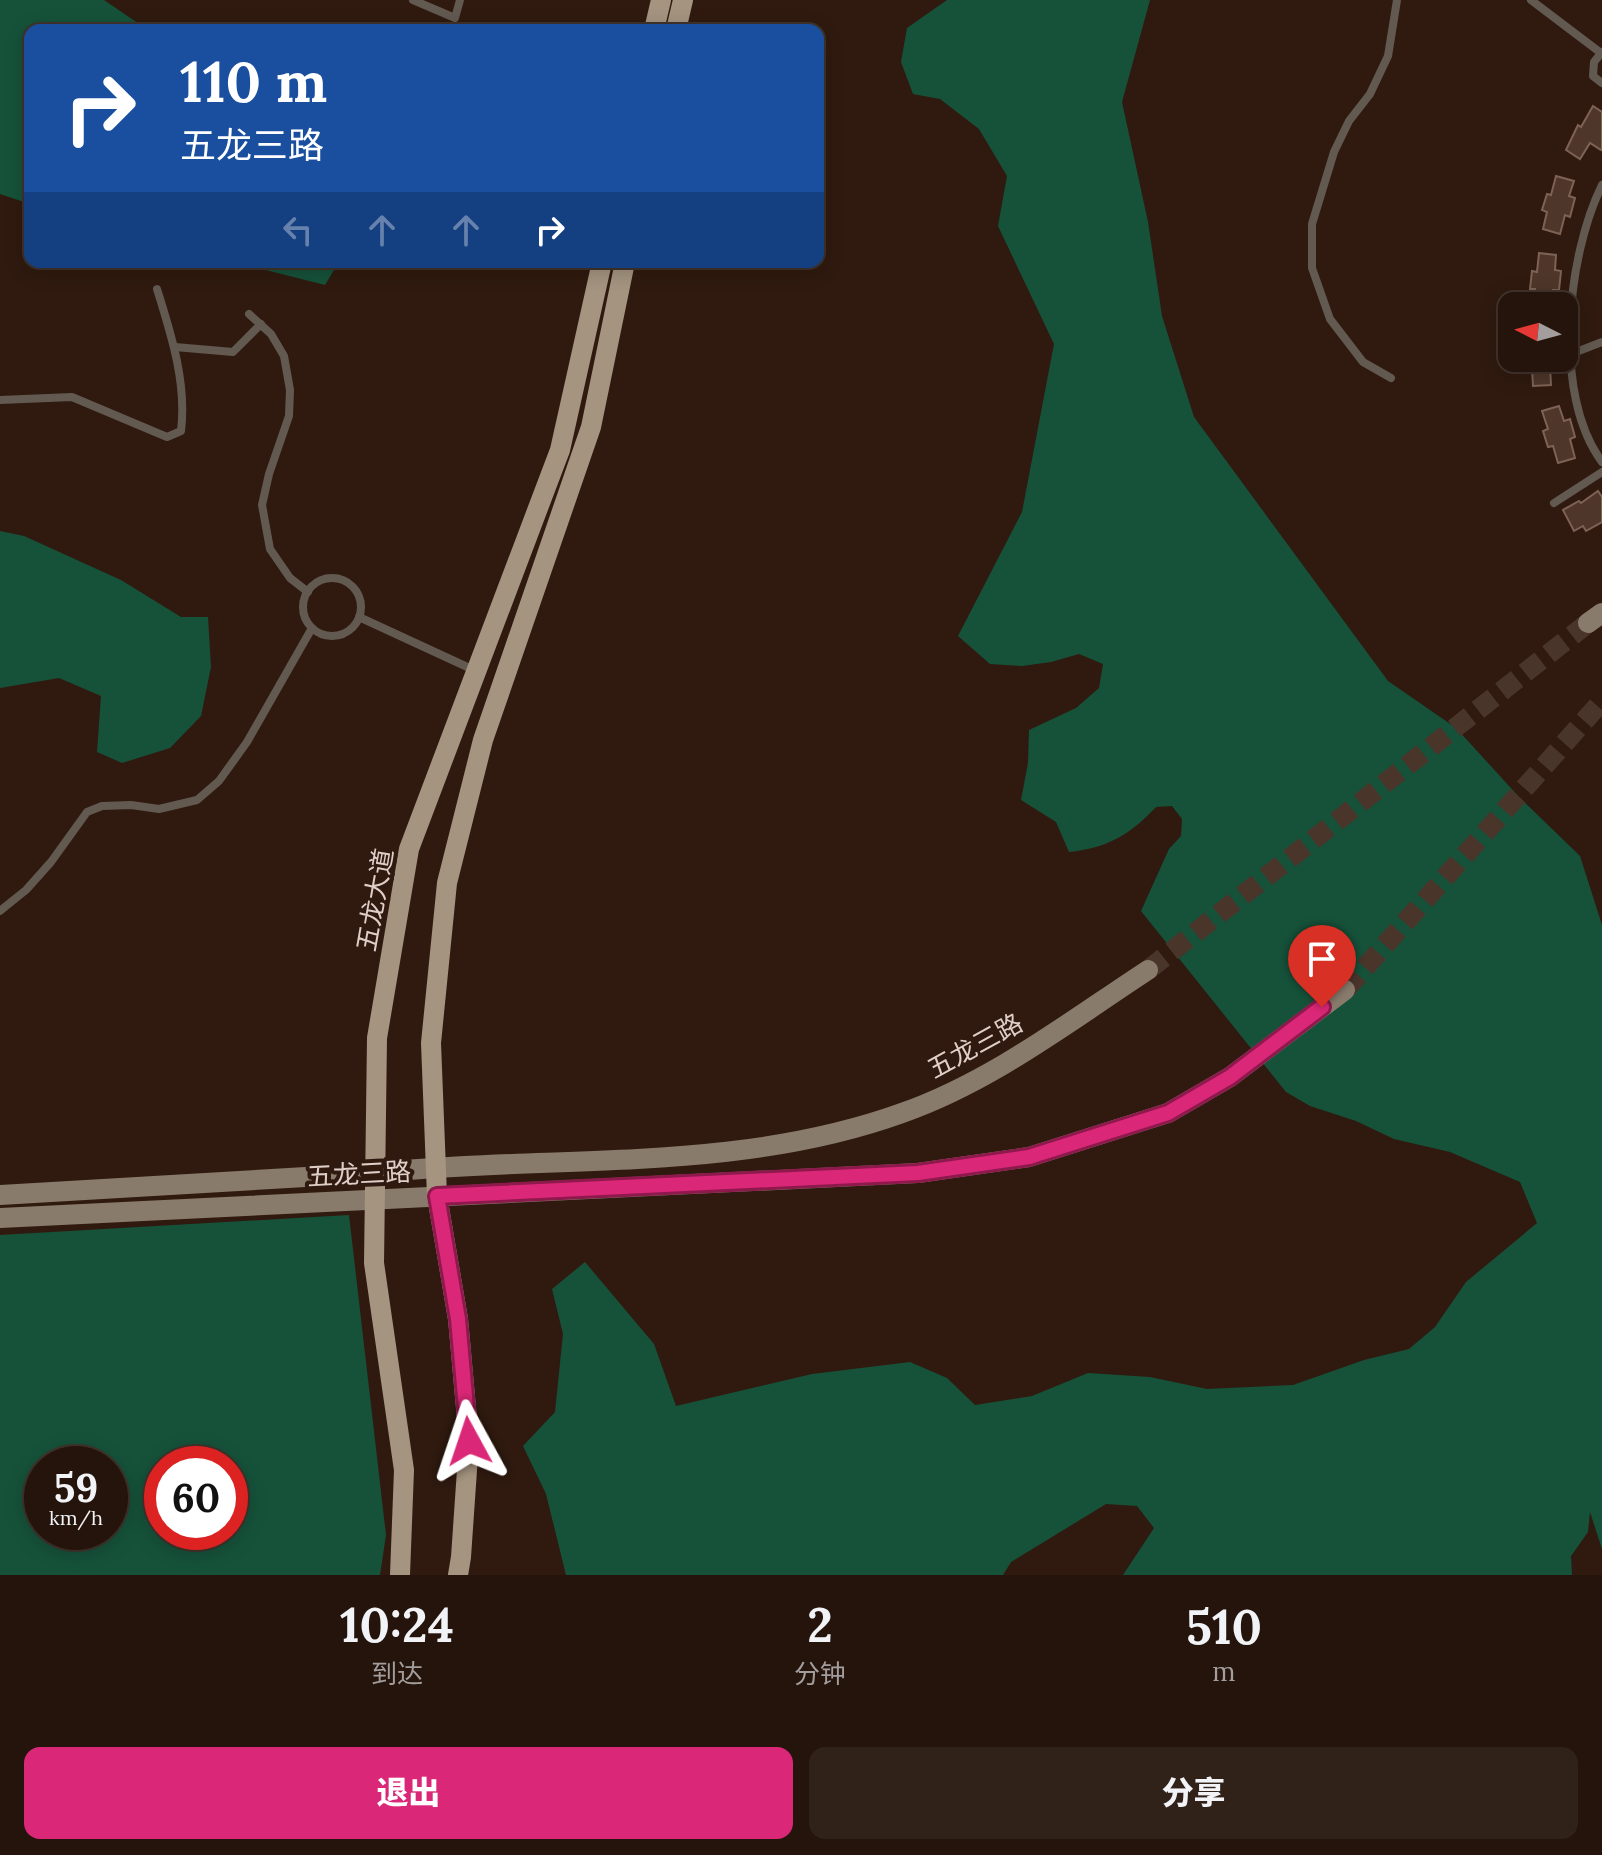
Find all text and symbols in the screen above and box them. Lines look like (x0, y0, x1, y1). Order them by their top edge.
text: 110 m (180, 46, 327, 117)
icon: right (48, 56, 152, 160)
text: 五龙三路 (180, 122, 324, 168)
icon: left (276, 208, 320, 252)
icon: ahead (360, 208, 404, 252)
icon: ahead (444, 208, 488, 252)
icon: right (528, 208, 572, 252)
north arrow (1498, 292, 1578, 372)
map controls (1498, 292, 1578, 372)
street label: 五龙大道 (349, 846, 400, 954)
pin (1288, 925, 1356, 1007)
icon: arrive (1300, 937, 1344, 981)
street label: 五龙三路 (921, 1006, 1028, 1085)
street label: 五龙三路 (306, 1154, 412, 1193)
position arrow (427, 1399, 511, 1483)
speed limit sign: 60 (144, 1446, 248, 1550)
text: 59 (54, 1462, 98, 1513)
text: km/h (49, 1505, 103, 1530)
text: 10:24 (340, 1594, 454, 1655)
text: 2 (807, 1594, 833, 1655)
text: 510 (1186, 1596, 1262, 1657)
text: m (1212, 1655, 1236, 1688)
text: 到达 (371, 1657, 423, 1690)
text: 分钟 (794, 1657, 846, 1690)
button: 退出 (24, 1747, 793, 1839)
button: 分享 (809, 1747, 1578, 1839)

